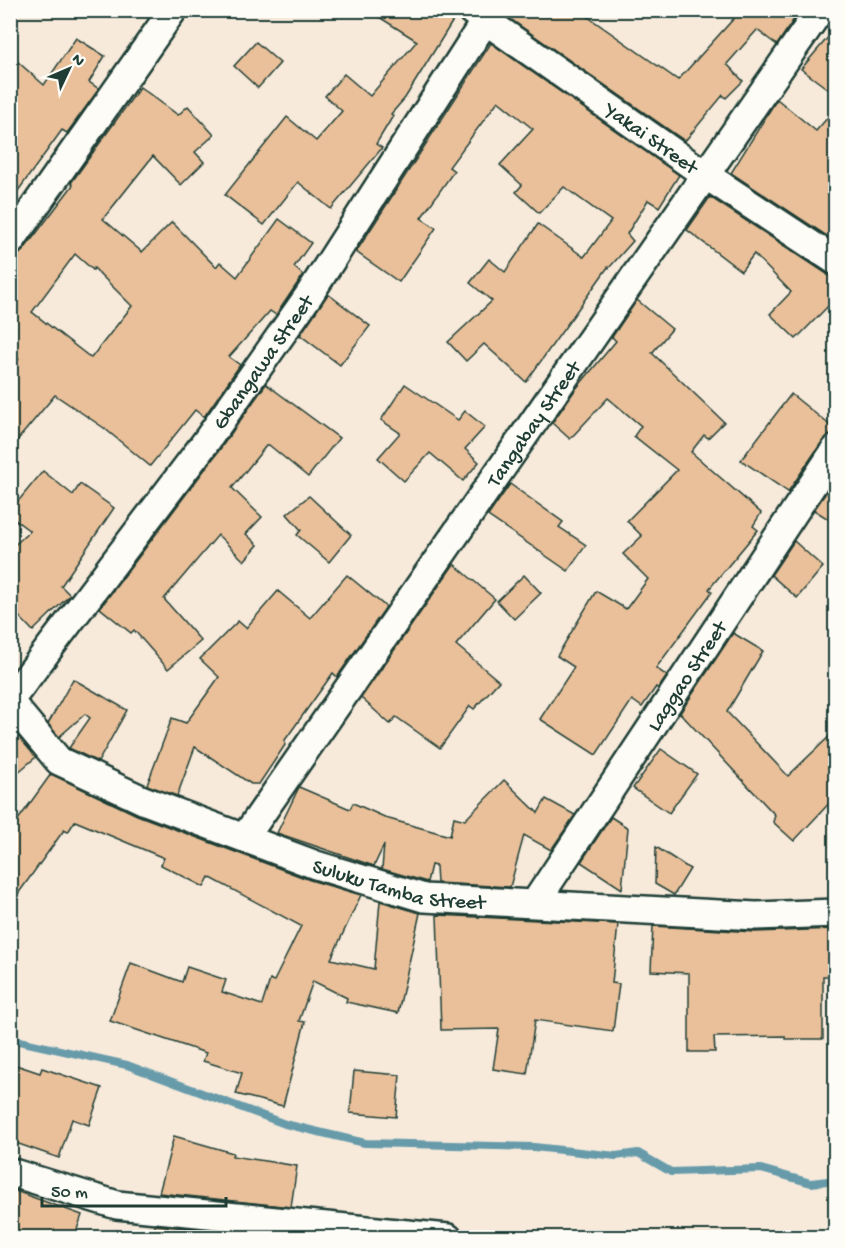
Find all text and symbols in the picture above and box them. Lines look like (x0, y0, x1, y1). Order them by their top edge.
north arrow (39, 39, 99, 99)
text: N (67, 51, 88, 72)
street label: Yakai Street (597, 98, 703, 183)
street label: Gbangawa Street (209, 290, 322, 436)
street label: Tangabay Street (483, 356, 589, 494)
street label: Laggao Street (643, 616, 736, 737)
street label: Suluku Tamba Street (309, 856, 488, 917)
scale bar (42, 1170, 226, 1208)
text: 50 m (51, 1183, 88, 1204)

